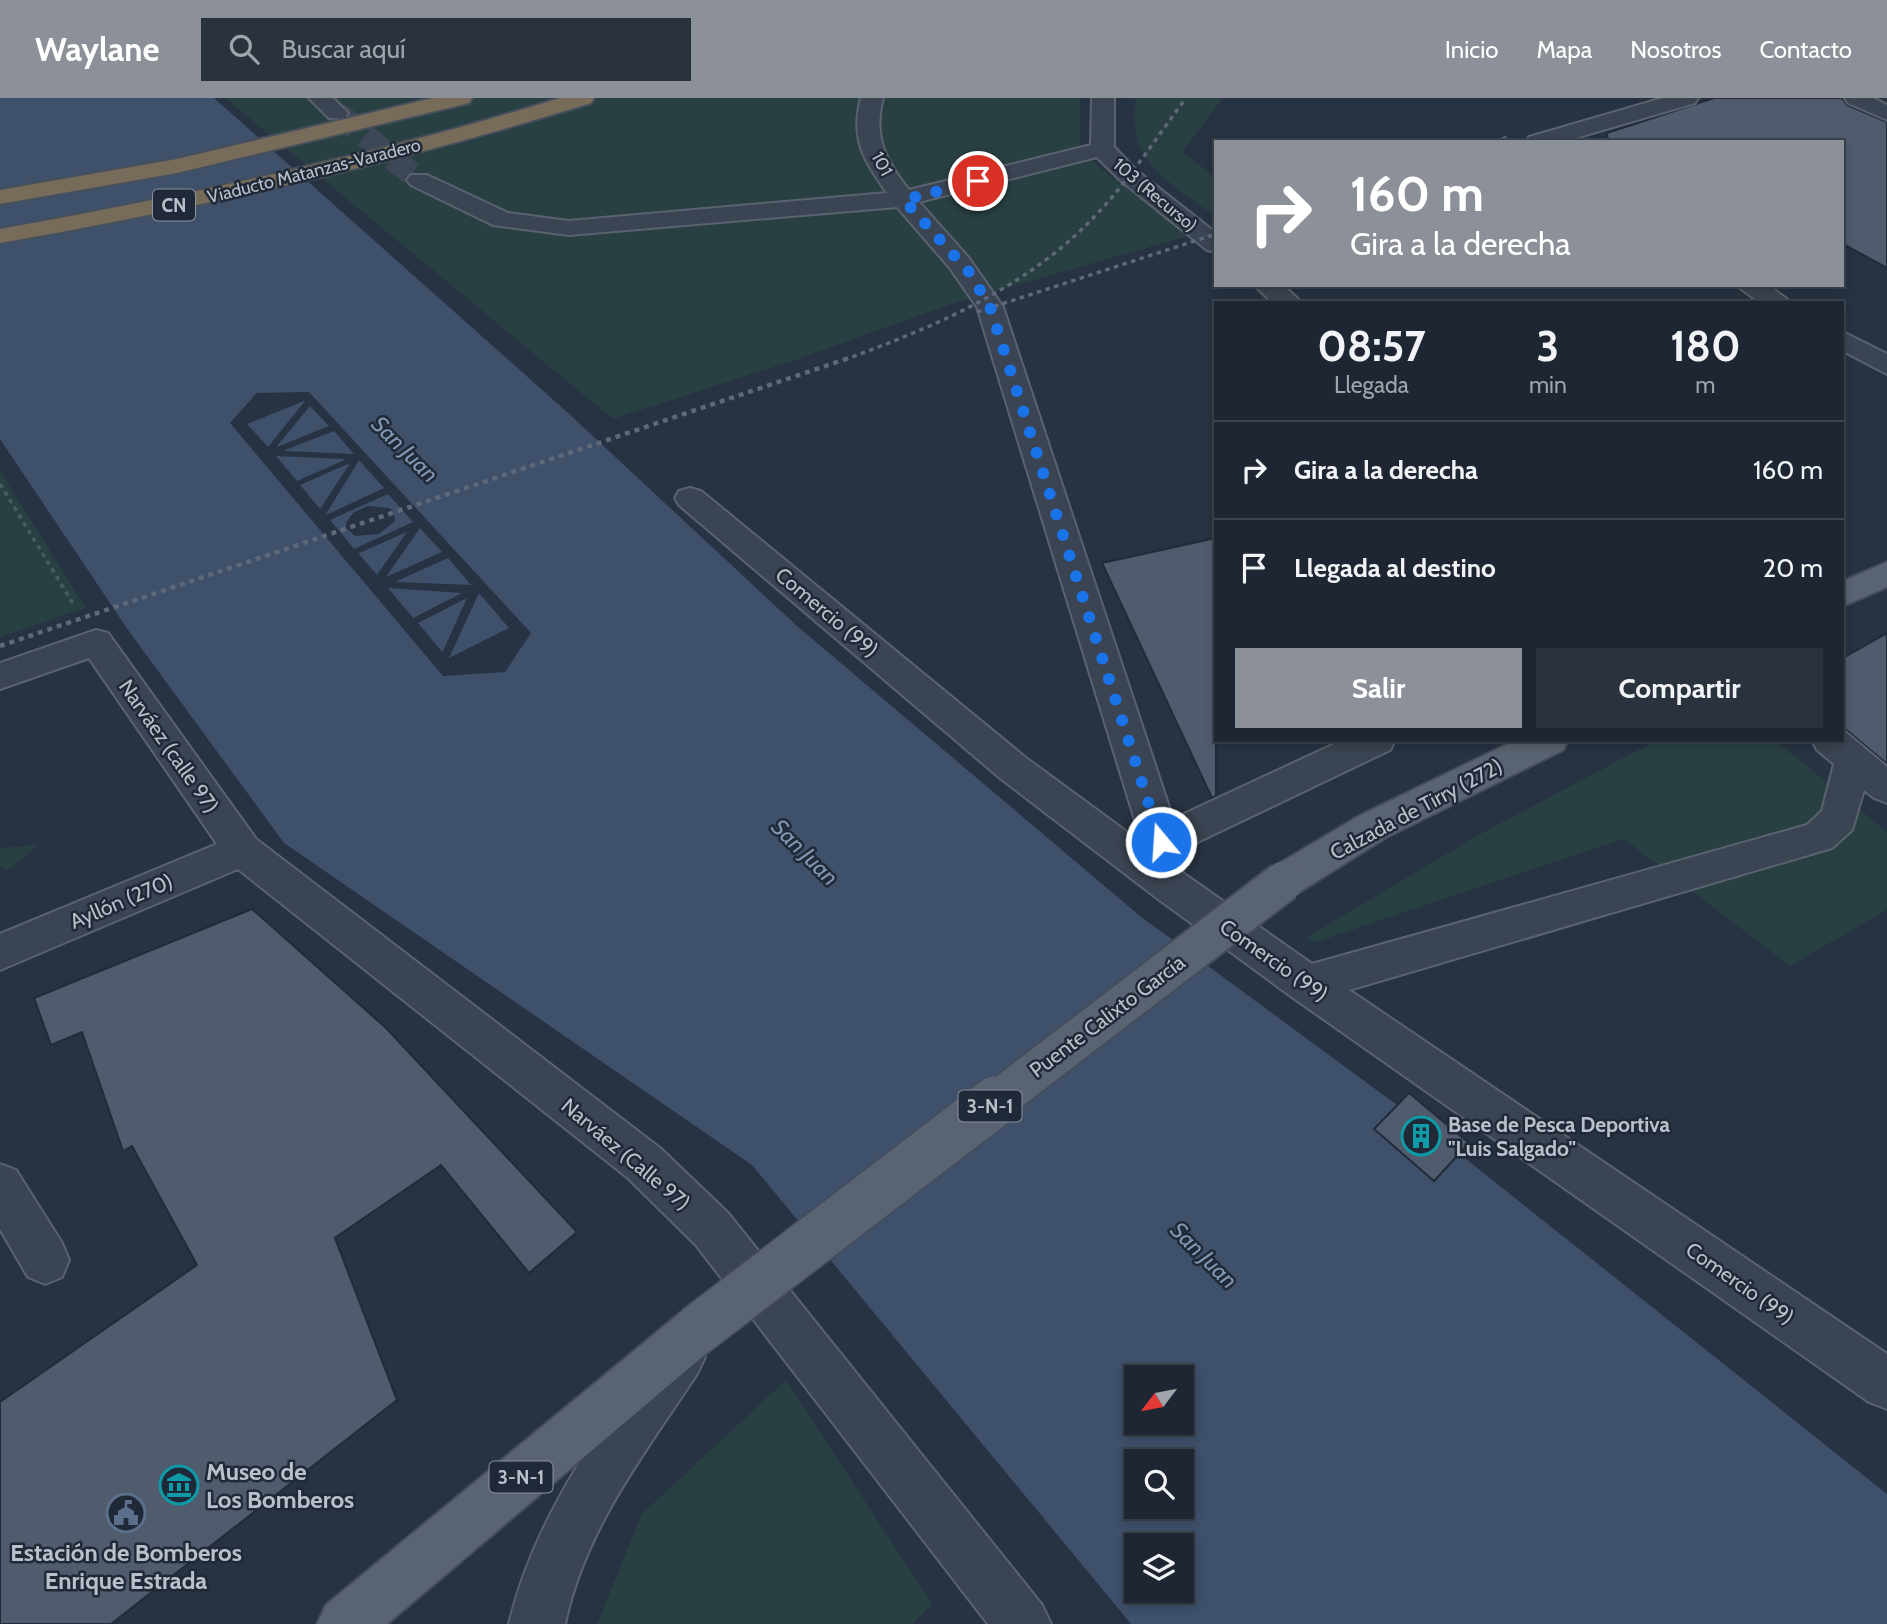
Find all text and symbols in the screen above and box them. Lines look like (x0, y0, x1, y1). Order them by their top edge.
search box (201, 18, 691, 81)
text: Waylane (35, 29, 159, 69)
icon: search (225, 30, 263, 68)
text: Buscar aquí (281, 33, 406, 65)
text: Inicio (1445, 35, 1498, 64)
text: Mapa (1536, 35, 1592, 64)
text: Nosotros (1630, 35, 1721, 64)
text: Contacto (1759, 35, 1852, 64)
street label: Viaducto Matanzas-Varadero (205, 134, 423, 208)
street label: 101 (867, 148, 897, 180)
pin (948, 151, 1008, 211)
street label: 103 (Recurso) (1108, 153, 1202, 237)
icon: arrive (959, 162, 997, 200)
text: 160 m (1350, 164, 1484, 223)
icon: right (1235, 168, 1326, 259)
road number: CN (153, 190, 195, 220)
text: Gira a la derecha (1350, 224, 1571, 263)
text: 08:57 (1317, 320, 1426, 372)
text: 3 (1537, 320, 1559, 372)
text: 180 (1670, 320, 1741, 372)
text: Llegada (1334, 371, 1409, 399)
text: min (1529, 371, 1567, 399)
text: m (1695, 371, 1715, 399)
water label: San Juan (366, 410, 444, 488)
icon: right (1235, 451, 1273, 489)
text: Gira a la derecha (1294, 454, 1478, 486)
text: 160 m (1753, 454, 1823, 486)
icon: arrive (1235, 549, 1273, 587)
text: Llegada al destino (1294, 552, 1496, 584)
text: 20 m (1763, 552, 1823, 584)
street label: Comercio (99) (771, 562, 883, 662)
button: Salir (1235, 648, 1522, 728)
button: Compartir (1536, 648, 1823, 728)
street label: Narváez (calle 97) (114, 675, 224, 817)
street label: Calzada de Tirry (272) (1326, 753, 1506, 865)
position arrow (1124, 805, 1198, 879)
water label: San Juan (766, 813, 844, 891)
street label: Ayllón (270) (66, 868, 176, 934)
street label: Comercio (99) (1215, 914, 1333, 1006)
street label: Puente Calixto García (1024, 949, 1190, 1083)
road number: 3-N-1 (958, 1090, 1021, 1122)
street label: Narváez (Calle 97) (557, 1093, 695, 1215)
place label: Base de Pesca Deportiva "Luis Salgado" (1448, 1112, 1671, 1161)
building icon: Base de Pesca Deportiva "Luis Salgado" (1400, 1115, 1442, 1157)
water label: San Juan (1165, 1216, 1243, 1294)
street label: Comercio (99) (1681, 1237, 1799, 1329)
north arrow (1124, 1365, 1194, 1435)
map controls (1124, 1365, 1194, 1603)
button: search (1124, 1449, 1194, 1519)
place label: Museo de Los Bomberos (206, 1457, 354, 1514)
road number: 3-N-1 (490, 1462, 552, 1492)
museum icon: Museo de Los Bomberos (158, 1464, 200, 1506)
public building icon: Estación de Bomberos Enrique Estrada (105, 1492, 147, 1534)
button: layers (1124, 1533, 1194, 1603)
place label: Estación de Bomberos Enrique Estrada (10, 1538, 242, 1595)

